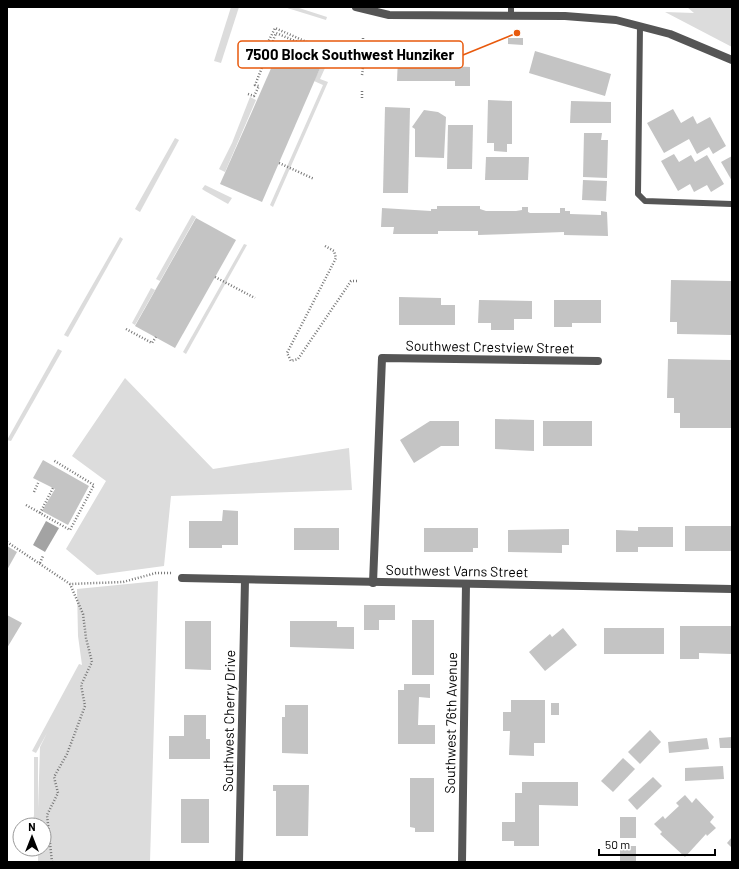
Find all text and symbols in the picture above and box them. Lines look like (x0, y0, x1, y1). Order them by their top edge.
callout: 7500 Block Southwest Hunziker (238, 41, 463, 68)
text: 7500 Block Southwest Hunziker (246, 45, 454, 63)
street label: Southwest Crestview Street (405, 337, 575, 356)
street label: Southwest Varns Street (385, 561, 529, 580)
street label: Southwest Cherry Drive (219, 650, 238, 792)
street label: Southwest 76th Avenue (441, 652, 460, 794)
north arrow (12, 817, 52, 857)
text: N (28, 820, 36, 833)
scale bar (599, 831, 715, 857)
text: 50 m (605, 837, 630, 851)

